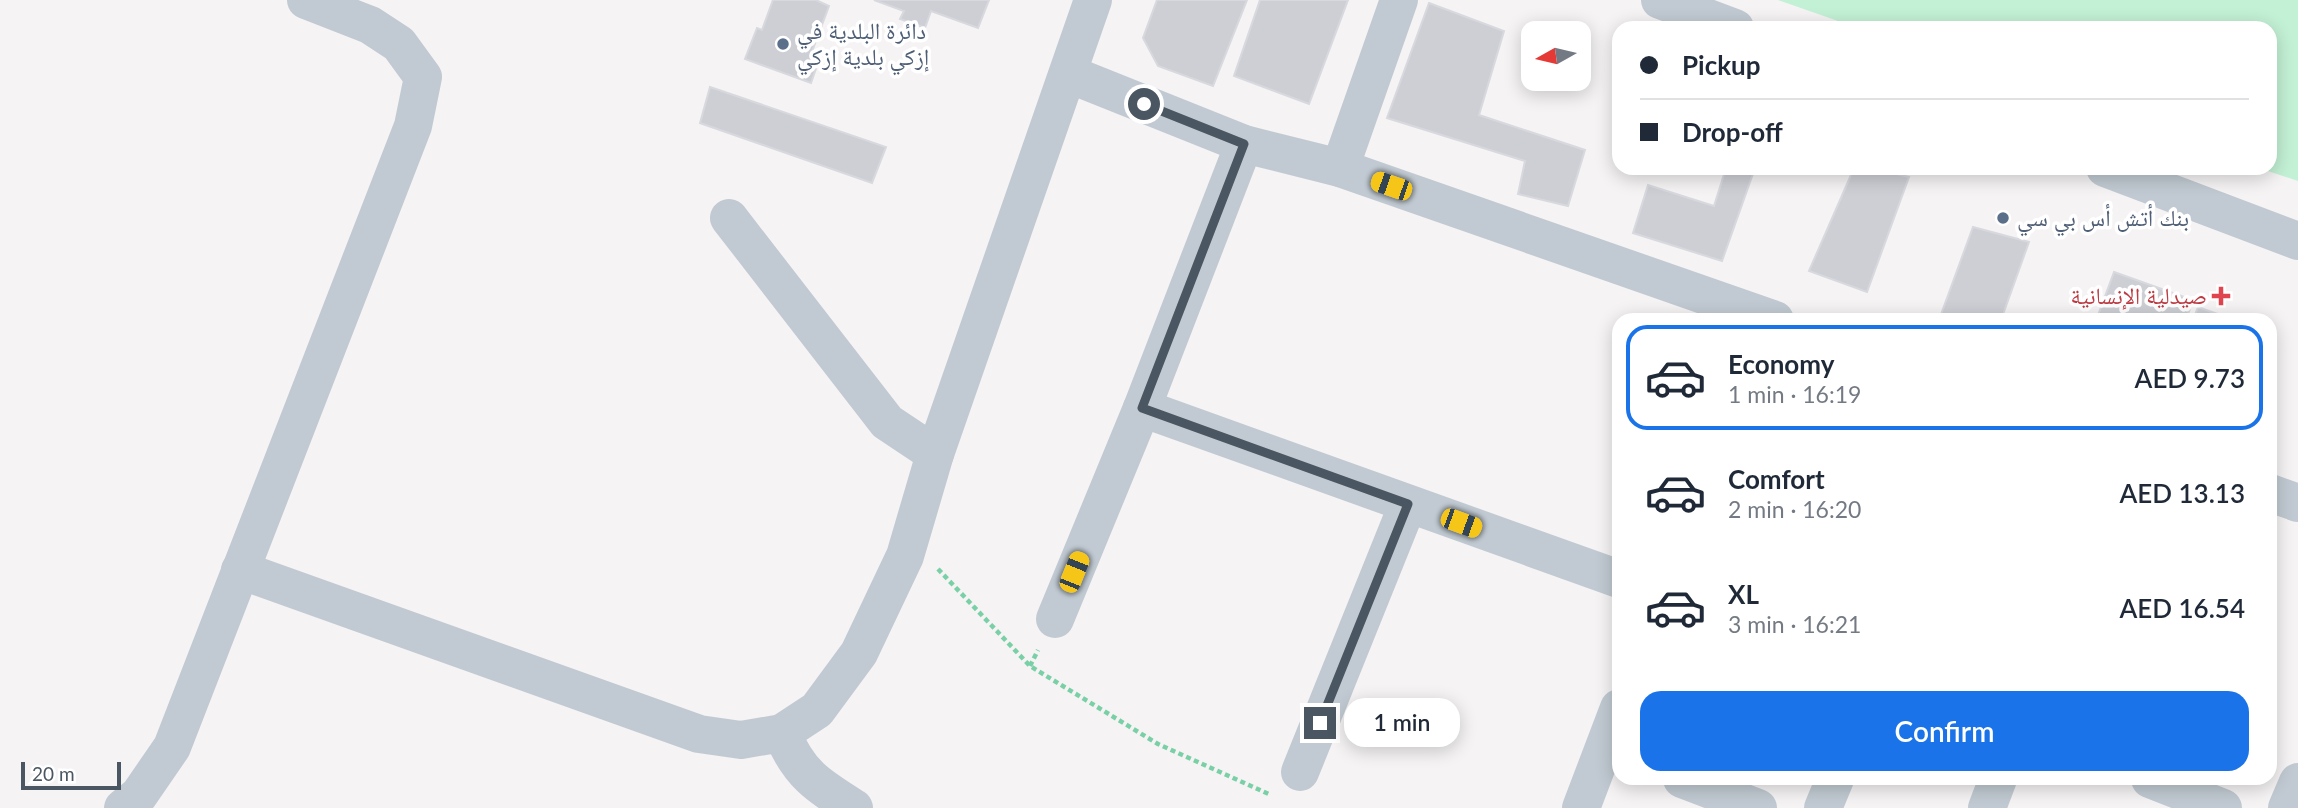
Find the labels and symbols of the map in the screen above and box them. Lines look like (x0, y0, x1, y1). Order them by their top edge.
place label: دائرة البلدية في إزكي بلدية إزكي (797, 16, 929, 76)
north arrow (1521, 21, 1591, 91)
marker: دائرة البلدية في إزكي بلدية إزكي (775, 36, 791, 52)
route start (1128, 88, 1160, 120)
car (1368, 169, 1415, 203)
place label: بنك أتش أس بي سي (2017, 203, 2189, 237)
marker: بنك أتش أس بي سي (1995, 210, 2011, 226)
place label: صيدلية الإنسانية (2071, 281, 2207, 310)
marker: صيدلية الإنسانية (2213, 288, 2229, 304)
car (1438, 506, 1485, 540)
car (1057, 549, 1092, 595)
callout: 1 min (1344, 698, 1460, 748)
route end (1304, 707, 1336, 739)
scale bar (21, 759, 121, 791)

